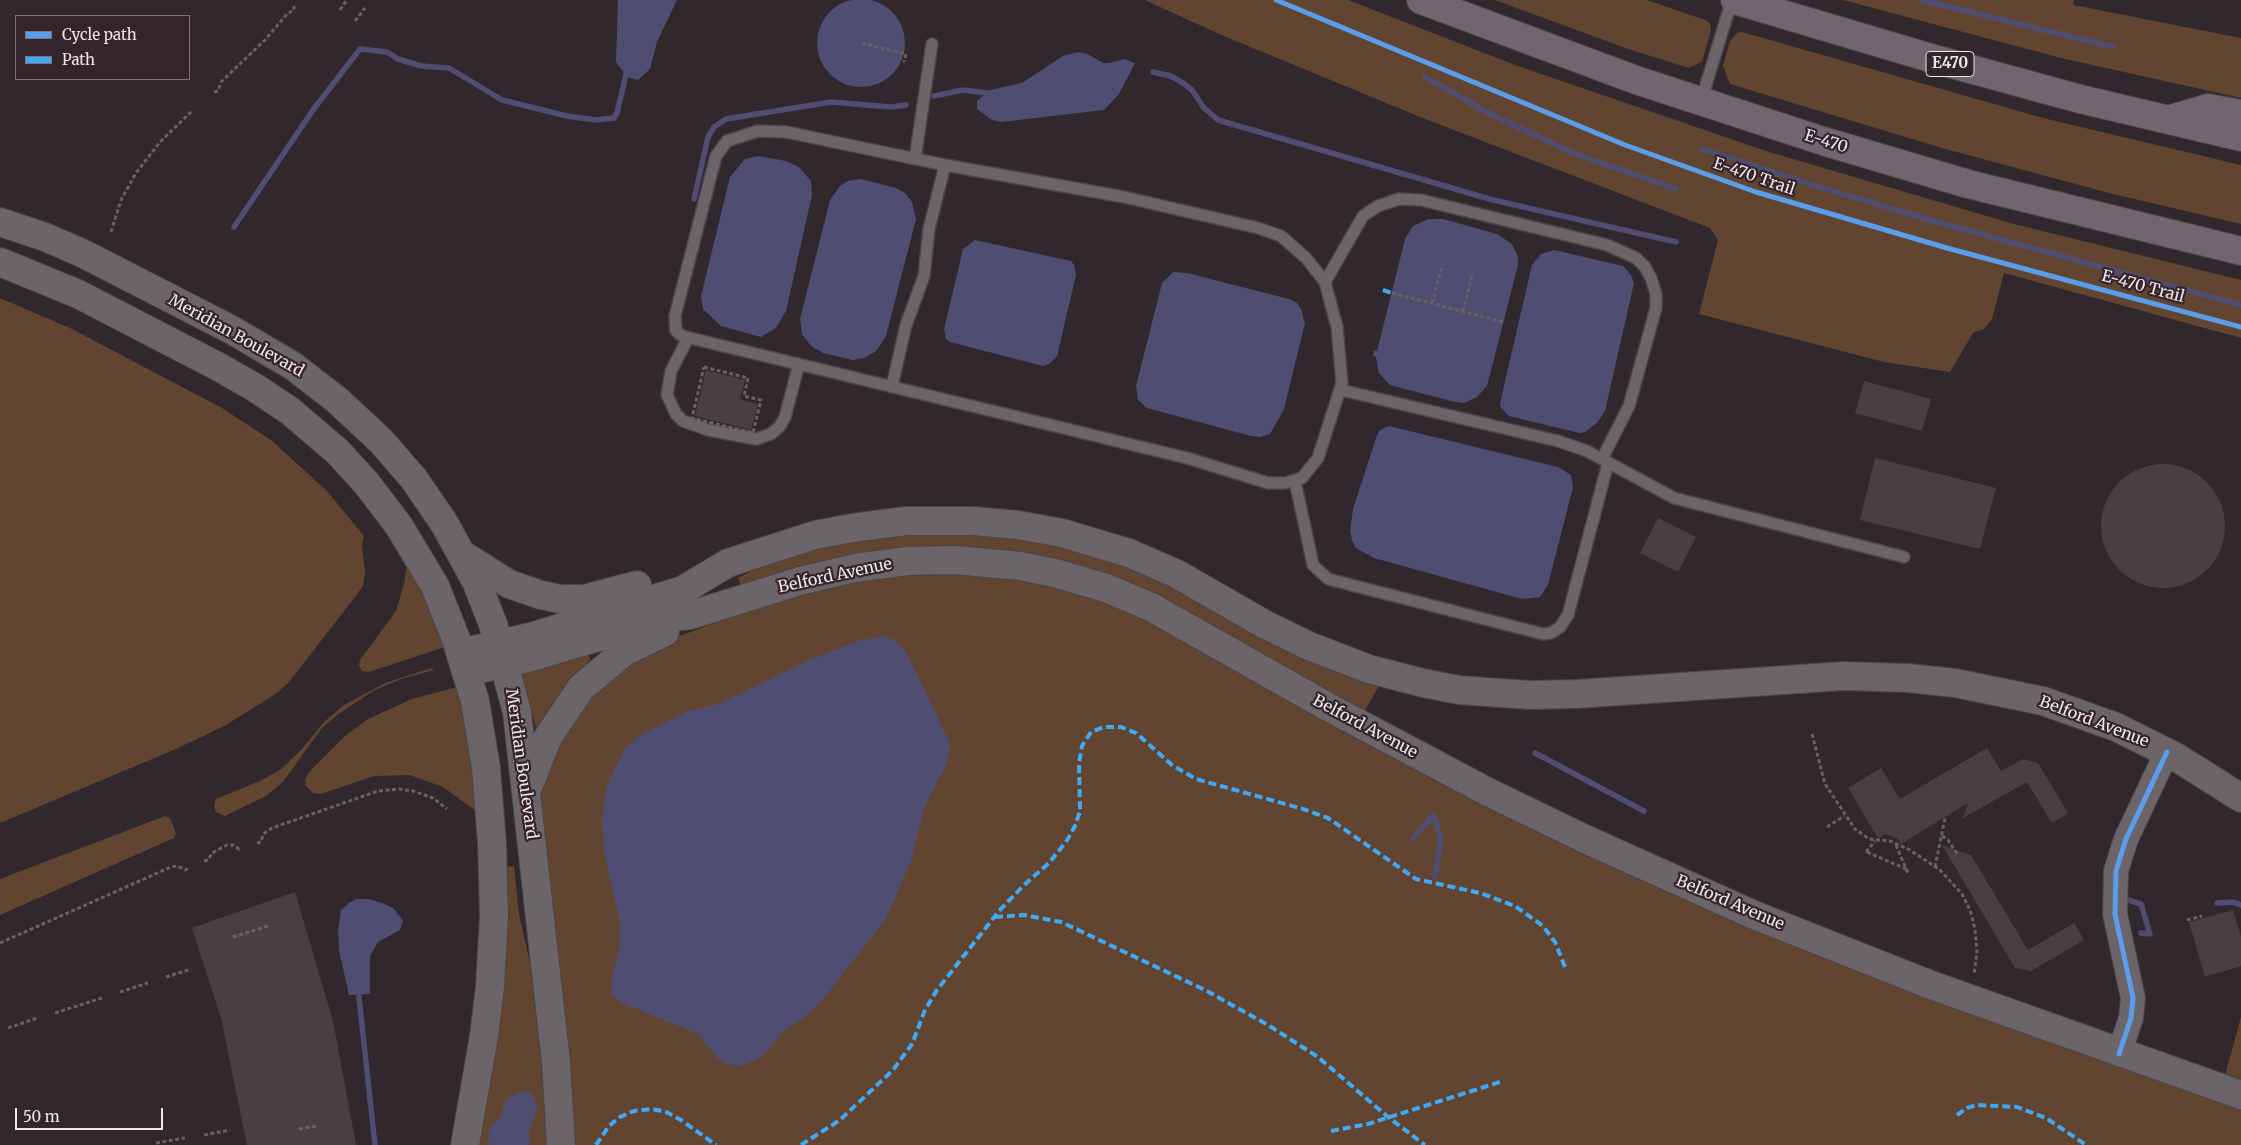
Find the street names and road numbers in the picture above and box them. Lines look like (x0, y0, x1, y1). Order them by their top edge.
road number: E470 (1926, 52, 1974, 76)
street label: E-470 (1802, 126, 1850, 158)
street label: E-470 Trail (1711, 154, 1797, 200)
street label: E-470 Trail (2099, 267, 2187, 307)
street label: Meridian Boulevard (165, 291, 307, 381)
street label: Belford Avenue (776, 555, 894, 597)
street label: Meridian Boulevard (501, 687, 541, 841)
street label: Belford Avenue (1309, 691, 1421, 763)
street label: Belford Avenue (2037, 692, 2151, 752)
street label: Belford Avenue (1673, 872, 1787, 934)

